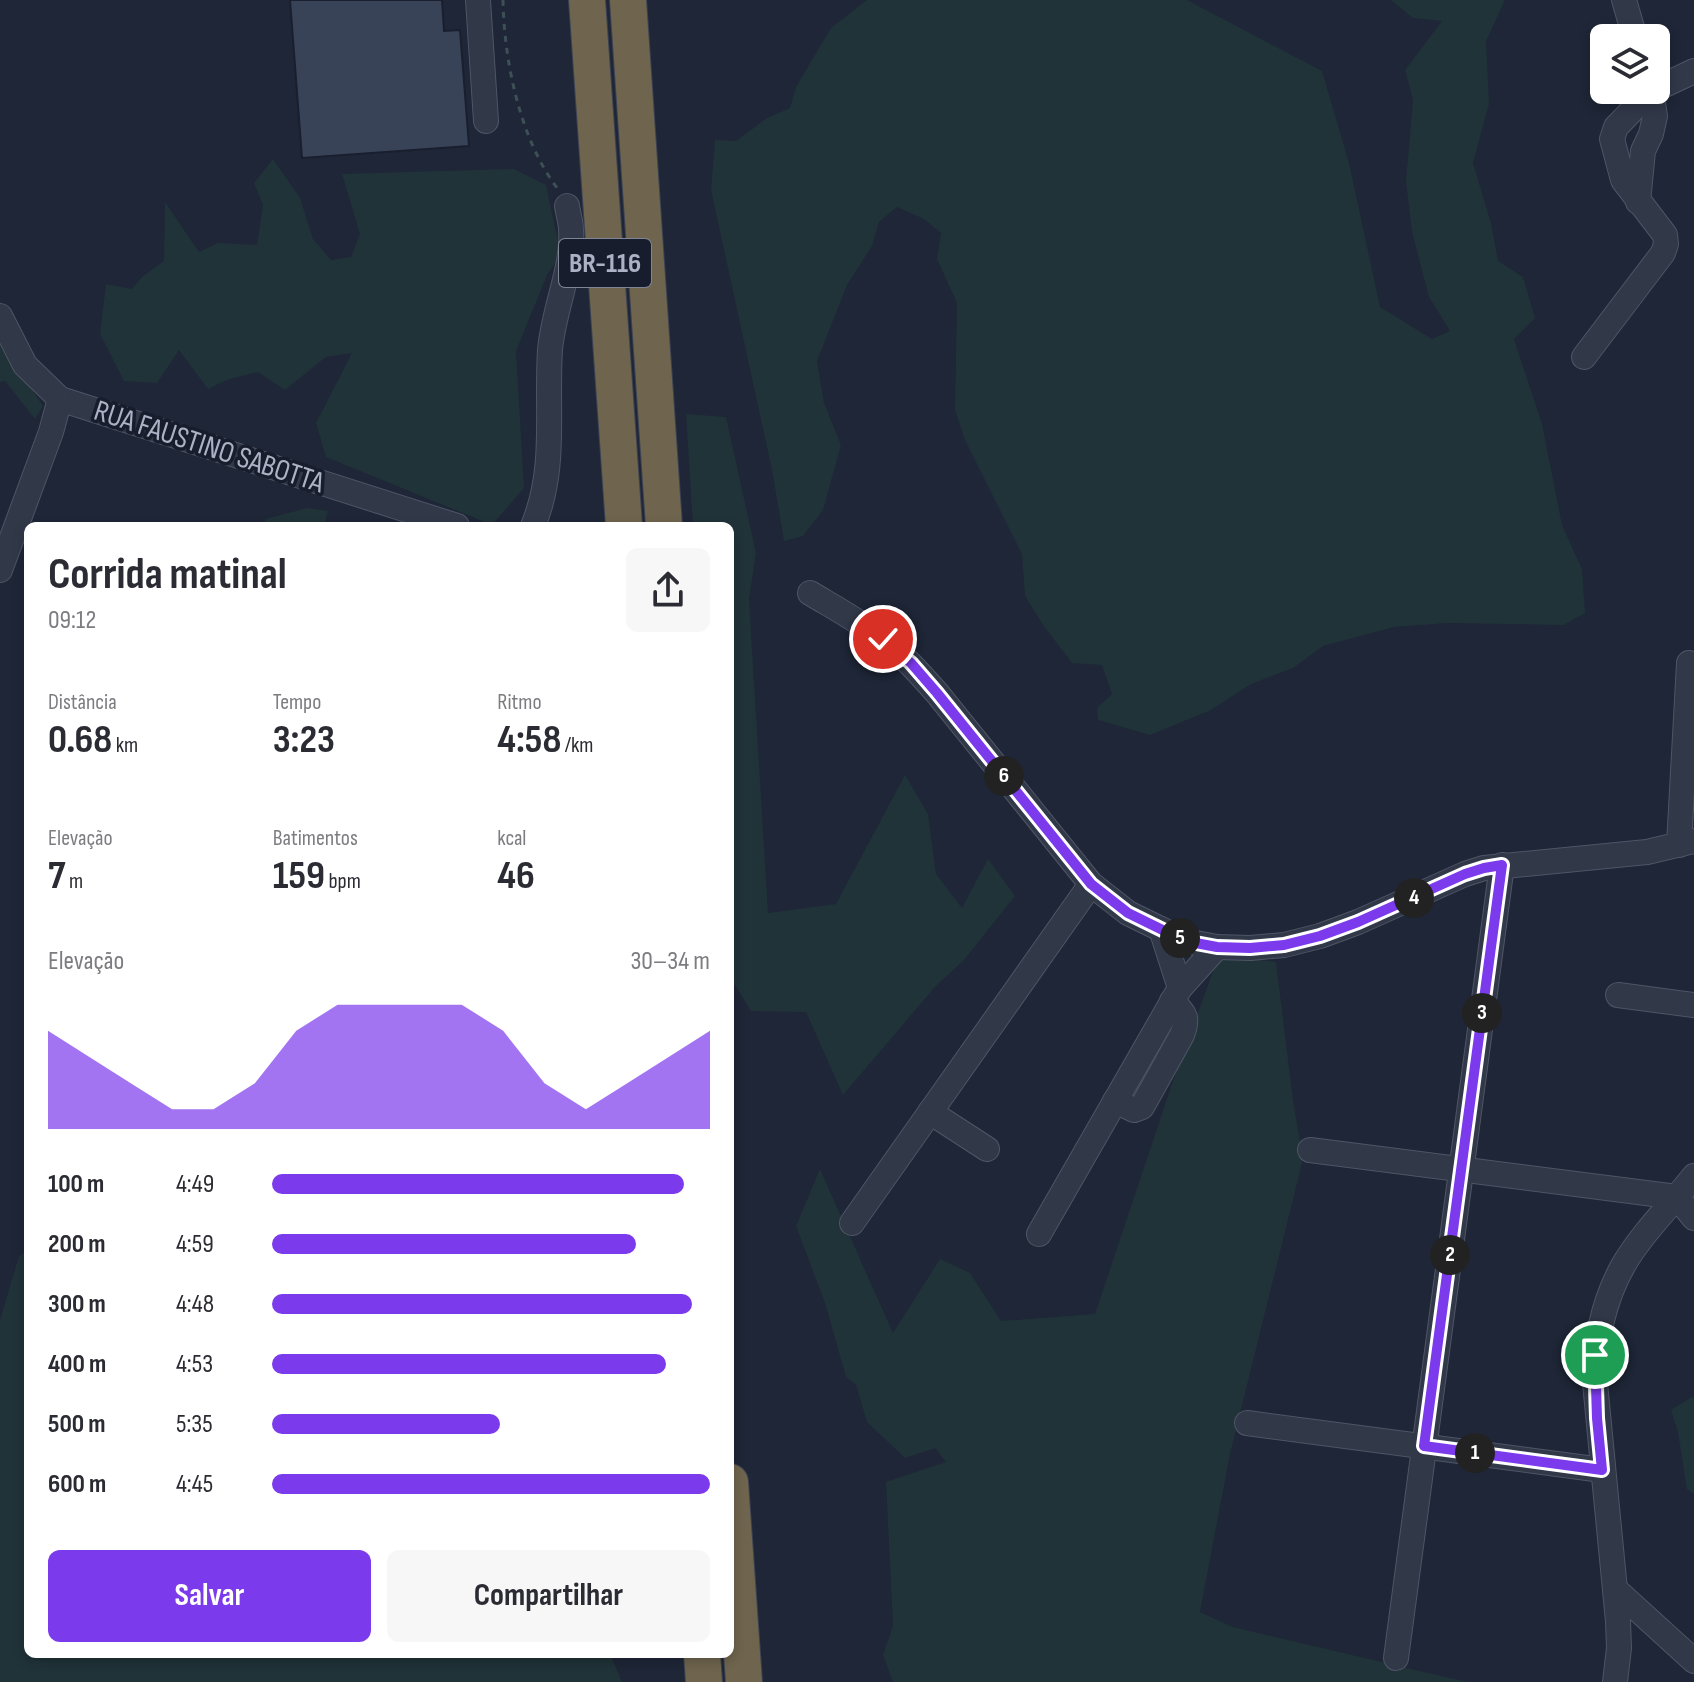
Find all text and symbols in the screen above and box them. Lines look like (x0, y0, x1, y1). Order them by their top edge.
map controls (1590, 24, 1670, 104)
button: layers (1590, 24, 1670, 104)
road number: BR-116 (559, 239, 651, 287)
street label: RUA FAUSTINO SABOTTA (89, 393, 329, 501)
text: Corrida matinal (48, 548, 287, 601)
button: share (626, 548, 710, 632)
text: 09:12 (48, 605, 96, 636)
pin (849, 605, 917, 673)
icon: check (861, 617, 905, 661)
text: Distância (48, 689, 117, 716)
text: Tempo (273, 689, 321, 716)
text: Ritmo (497, 689, 542, 716)
text: 0.68 (48, 716, 112, 764)
text: 3:23 (273, 716, 335, 764)
text: 4:58 (497, 716, 561, 764)
text: km (112, 732, 138, 759)
text: /km (561, 732, 593, 759)
pin: 6 (984, 756, 1024, 796)
text: 6 (999, 762, 1009, 789)
text: Elevação (48, 825, 113, 852)
text: Batimentos (273, 825, 358, 852)
text: kcal (497, 825, 526, 852)
text: 7 (48, 852, 65, 900)
text: 159 (273, 852, 325, 900)
text: 46 (497, 852, 535, 900)
text: m (65, 868, 83, 895)
text: bpm (325, 868, 361, 895)
pin: 4 (1394, 878, 1434, 918)
text: 4 (1409, 884, 1419, 911)
pin: 5 (1160, 918, 1200, 958)
text: 5 (1175, 924, 1185, 951)
text: Elevação (48, 946, 124, 977)
text: 30–34 m (630, 946, 710, 977)
pin: 3 (1462, 993, 1502, 1033)
text: 3 (1477, 999, 1487, 1026)
text: 100 m (48, 1169, 104, 1200)
text: 4:49 (176, 1169, 214, 1200)
text: 200 m (48, 1229, 105, 1260)
text: 4:59 (176, 1229, 214, 1260)
pin: 2 (1430, 1235, 1470, 1275)
text: 2 (1445, 1241, 1455, 1268)
text: 300 m (48, 1289, 106, 1320)
text: 4:48 (176, 1289, 214, 1320)
pin (1561, 1321, 1629, 1389)
icon: arrive (1573, 1333, 1617, 1377)
text: 400 m (48, 1349, 106, 1380)
text: 4:53 (176, 1349, 213, 1380)
text: 500 m (48, 1409, 105, 1440)
text: 5:35 (176, 1409, 213, 1440)
pin: 1 (1455, 1433, 1495, 1473)
text: 1 (1471, 1439, 1479, 1466)
text: 600 m (48, 1469, 106, 1500)
text: 4:45 (176, 1469, 213, 1500)
button: Salvar (48, 1550, 371, 1642)
button: Compartilhar (387, 1550, 710, 1642)

